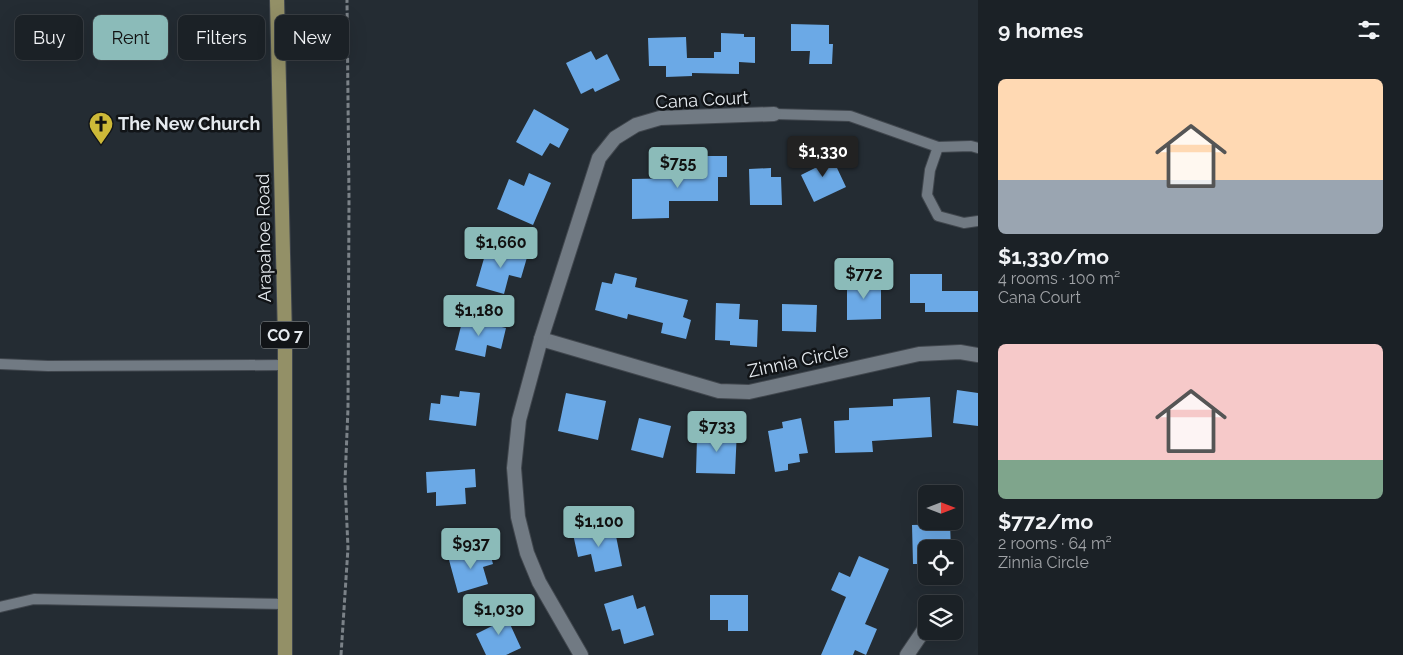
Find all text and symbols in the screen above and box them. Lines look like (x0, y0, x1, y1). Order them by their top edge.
chip: Buy (15, 15, 83, 60)
chip: Rent (93, 15, 168, 60)
chip: Filters (178, 15, 265, 60)
chip: New (275, 15, 349, 60)
icon: filters (1355, 16, 1383, 44)
text: 9 homes (998, 18, 1083, 43)
street label: Cana Court (655, 87, 749, 112)
church icon: The New Church (88, 111, 114, 145)
icon: home (1146, 111, 1236, 201)
place label: The New Church (118, 113, 260, 134)
pin: $1,330 (782, 136, 864, 178)
text: $1,330 (798, 142, 848, 161)
pin: $755 (648, 146, 708, 189)
text: $755 (660, 153, 696, 172)
street label: Arapahoe Road (252, 173, 275, 303)
pin: $1,660 (460, 226, 542, 269)
text: $1,660 (475, 233, 527, 252)
text: $1,330/mo (998, 244, 1109, 269)
pin: $772 (834, 258, 894, 300)
text: $772 (845, 264, 883, 283)
text: 4 rooms · 100 m² (998, 269, 1120, 288)
text: Cana Court (998, 288, 1081, 307)
pin: $1,180 (438, 294, 520, 337)
text: $1,180 (454, 301, 504, 320)
road number: CO 7 (261, 322, 309, 348)
street label: Zinnia Circle (746, 340, 850, 381)
icon: home (1146, 376, 1236, 466)
pin: $733 (687, 410, 747, 453)
text: $733 (699, 417, 735, 436)
north arrow (918, 485, 962, 530)
map controls (918, 485, 963, 640)
pin: $1,100 (558, 506, 640, 548)
text: $772/mo (998, 509, 1093, 534)
text: $1,100 (574, 512, 624, 531)
pin: $937 (441, 528, 501, 570)
text: $937 (452, 534, 490, 553)
text: 2 rooms · 64 m² (998, 534, 1112, 553)
button: locate (918, 540, 963, 585)
text: Zinnia Circle (998, 553, 1089, 572)
pin: $1,030 (458, 594, 540, 636)
button: layers (918, 595, 963, 640)
text: $1,030 (474, 600, 524, 619)

